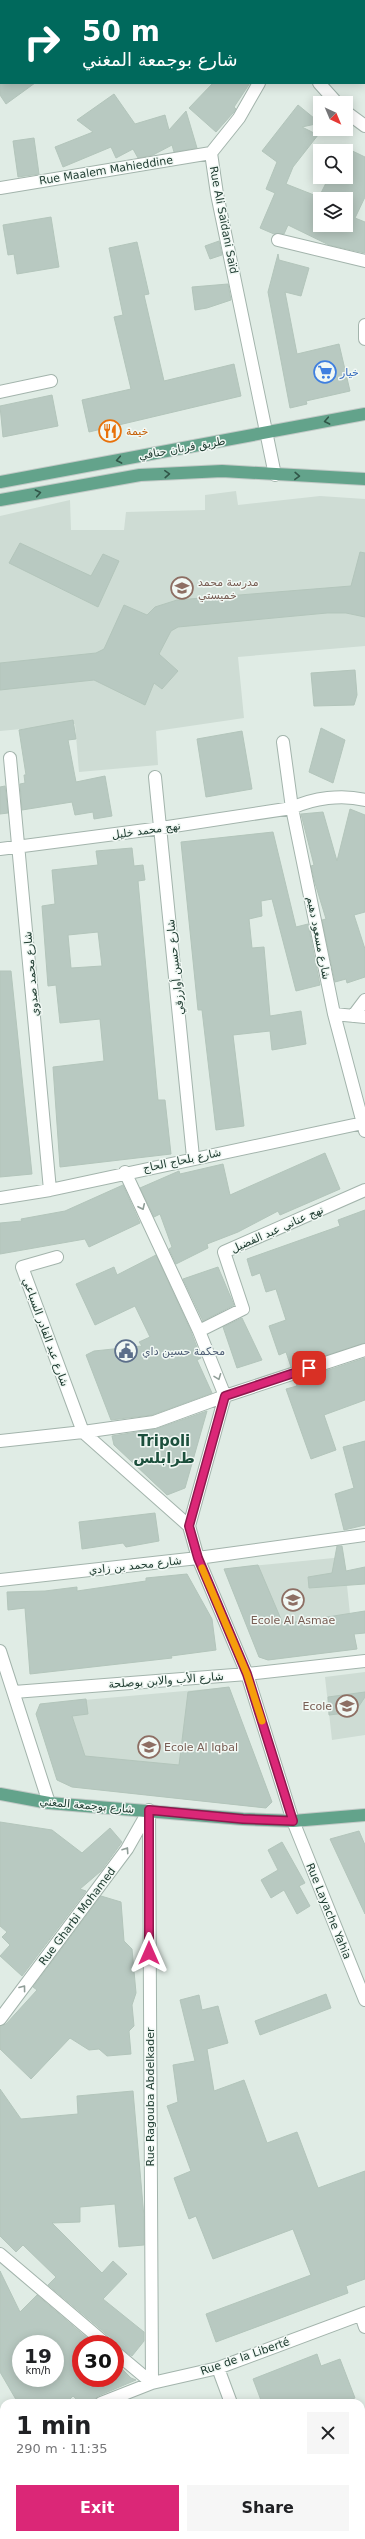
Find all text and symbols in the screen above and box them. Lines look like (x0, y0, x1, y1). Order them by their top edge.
text: 50 m (82, 15, 160, 48)
icon: right (16, 16, 68, 68)
text: شارع بوجمعة المغني (82, 49, 238, 70)
north arrow (313, 96, 353, 136)
map controls (313, 96, 353, 232)
button: search (313, 144, 353, 184)
street label: Rue Maalem Mahieddine (38, 153, 174, 187)
street label: Rue Ali Saïdani Saïd (207, 165, 240, 275)
button: layers (313, 192, 353, 232)
supermarket icon: خيار (312, 359, 338, 385)
place label: خيار (339, 366, 359, 379)
one-way arrow (324, 417, 330, 425)
restaurant icon: خيمة (97, 418, 123, 444)
place label: خيمة (126, 425, 148, 438)
street label: طريق فرنان حنافي (138, 434, 227, 463)
one-way arrow (116, 455, 122, 463)
one-way arrow (164, 470, 170, 478)
one-way arrow (294, 471, 300, 480)
one-way arrow (35, 489, 41, 497)
school or university icon: مدرسة محمد خميستي (169, 575, 195, 601)
place label: مدرسة محمد خميستي (198, 576, 259, 602)
street label: نهج محمد خليل (111, 819, 181, 842)
street label: شارع مسعود دهيم (304, 895, 333, 981)
street label: شارع حسين أوارزقي (163, 918, 187, 1016)
street label: شارع محمد صدوي (21, 931, 42, 1017)
street label: شارع بلحاج الحاج (142, 1146, 222, 1175)
one-way arrow (137, 1203, 145, 1210)
street label: نهج عناني عبد الفضيل (229, 1203, 326, 1256)
street label: شارع عبد القادر السباعي (20, 1276, 71, 1388)
public building icon: محكمة حسين داي (113, 1338, 139, 1364)
place label: محكمة حسين داي (142, 1345, 225, 1358)
pin (292, 1351, 326, 1385)
icon: arrive (298, 1357, 320, 1379)
one-way arrow (213, 1374, 221, 1381)
district label: Tripoli طرابلس (133, 1432, 195, 1467)
street label: شارع محمد بن زادي (88, 1554, 182, 1577)
school or university icon: Ecole Al Asmae (280, 1587, 306, 1613)
place label: Ecole Al Asmae (251, 1614, 336, 1627)
street label: شارع الأب والابن بوصلحة (108, 1669, 224, 1691)
school or university icon: Ecole (334, 1693, 360, 1719)
place label: Ecole (302, 1700, 332, 1713)
school or university icon: Ecole Al Iqbal (136, 1734, 162, 1760)
place label: Ecole Al Iqbal (164, 1741, 238, 1754)
street label: شارع بوجمعة المغني (39, 1795, 135, 1816)
one-way arrow (121, 1847, 129, 1854)
street label: Rue Layache Yahia (303, 1861, 354, 1961)
street label: Rue Gharbi Mohamed (36, 1865, 118, 1968)
position arrow (128, 1932, 170, 1974)
one-way arrow (19, 1985, 26, 1992)
street label: Rue Ragouba Abdelkader (144, 2027, 157, 2166)
speed limit sign: 30 (72, 2335, 124, 2387)
street label: Rue de la Liberté (199, 2335, 292, 2378)
text: 19 (24, 2344, 52, 2368)
text: km/h (25, 2365, 51, 2376)
text: 1 min (16, 2412, 91, 2440)
button: close (307, 2412, 349, 2454)
text: 290 m · 11:35 (16, 2441, 107, 2456)
button: Exit (16, 2485, 179, 2531)
button: Share (187, 2485, 349, 2531)

